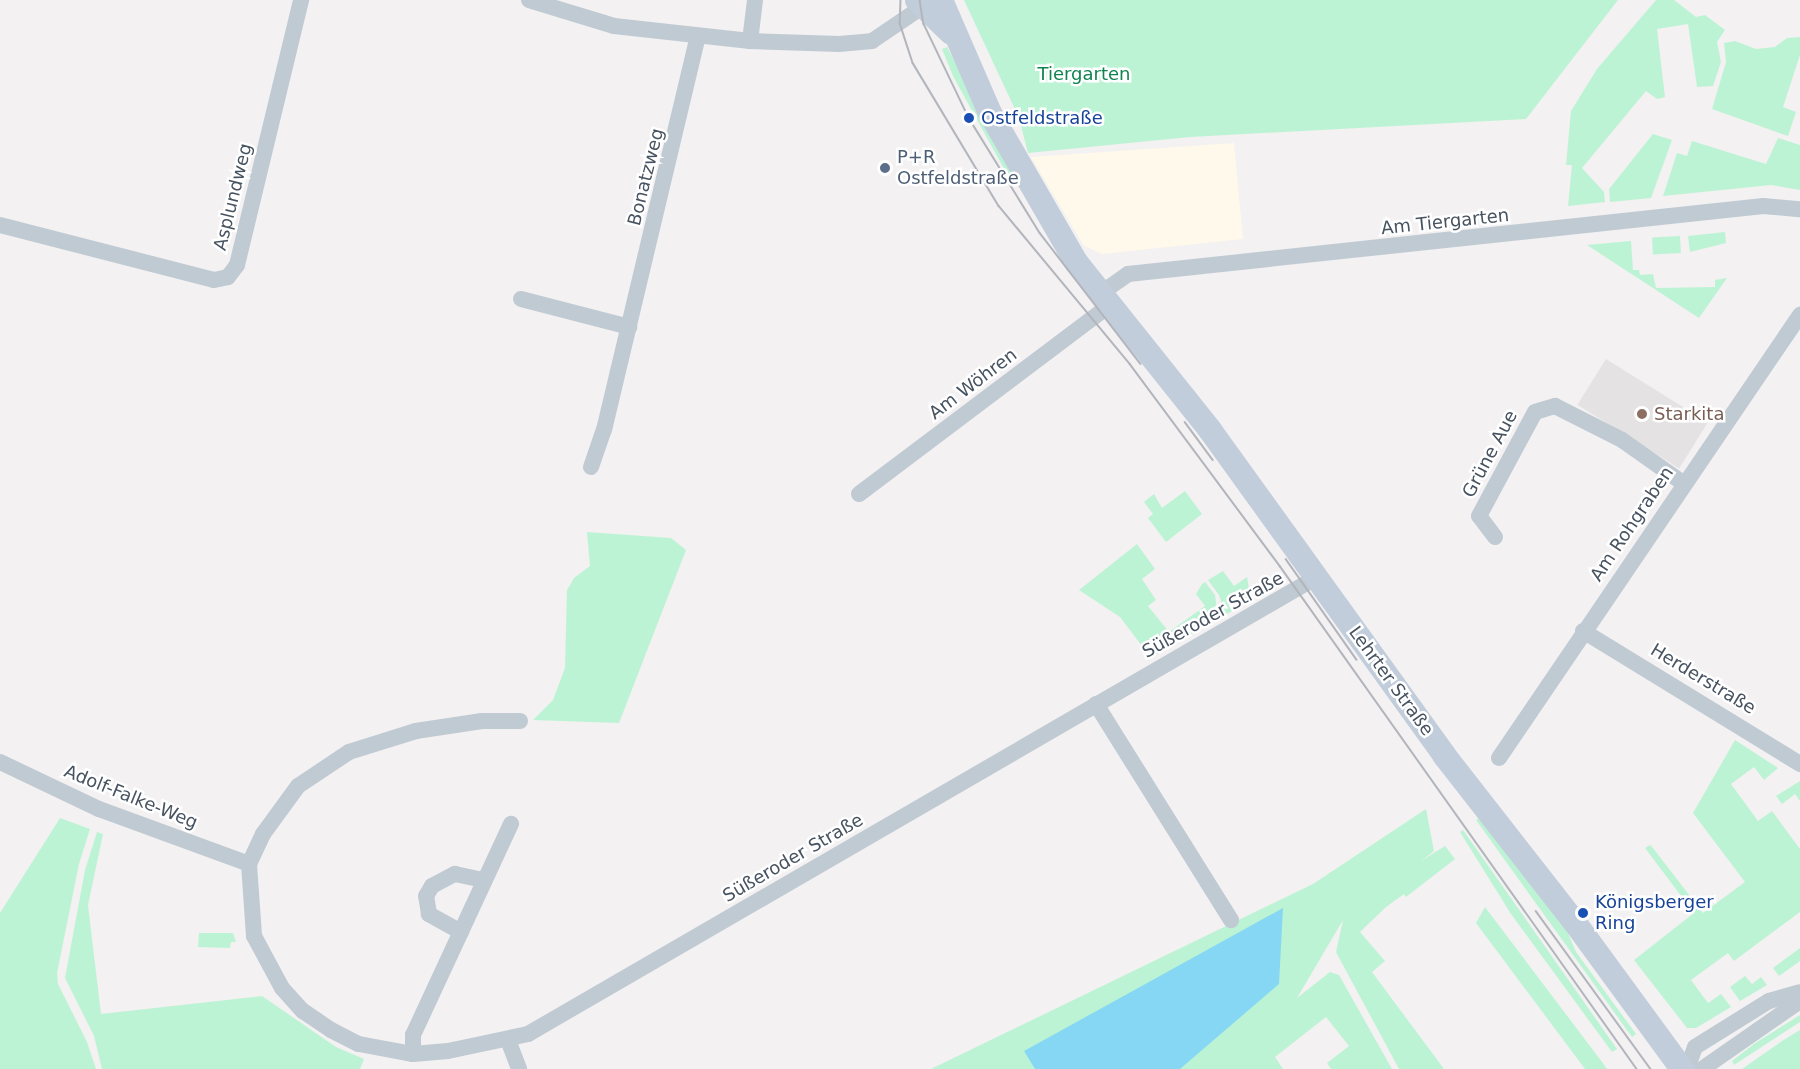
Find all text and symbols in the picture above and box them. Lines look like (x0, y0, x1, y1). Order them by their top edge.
park label: Tiergarten (1038, 63, 1130, 85)
place label: Ostfeldstraße (981, 107, 1103, 129)
marker: Ostfeldstraße (962, 111, 976, 125)
street label: Bonatzweg (623, 126, 669, 228)
street label: Asplundweg (209, 141, 257, 253)
place label: P+R Ostfeldstraße (897, 147, 1019, 190)
marker: P+R Ostfeldstraße (878, 161, 892, 175)
street label: Am Tiergarten (1380, 205, 1510, 239)
street label: Am Wöhren (925, 344, 1021, 424)
place label: Starkita (1654, 403, 1724, 425)
street label: Grüne Aue (1458, 407, 1522, 501)
marker: Starkita (1635, 407, 1649, 421)
street label: Am Rohgraben (1586, 463, 1678, 585)
street label: Süßeroder Straße (1139, 567, 1287, 663)
street label: Lehrter Straße (1344, 622, 1438, 740)
street label: Herderstraße (1646, 639, 1760, 719)
street label: Adolf-Falke-Weg (61, 760, 201, 834)
street label: Süßeroder Straße (719, 809, 867, 907)
place label: Königsberger Ring (1595, 892, 1714, 934)
marker: Königsberger Ring (1576, 906, 1590, 920)

